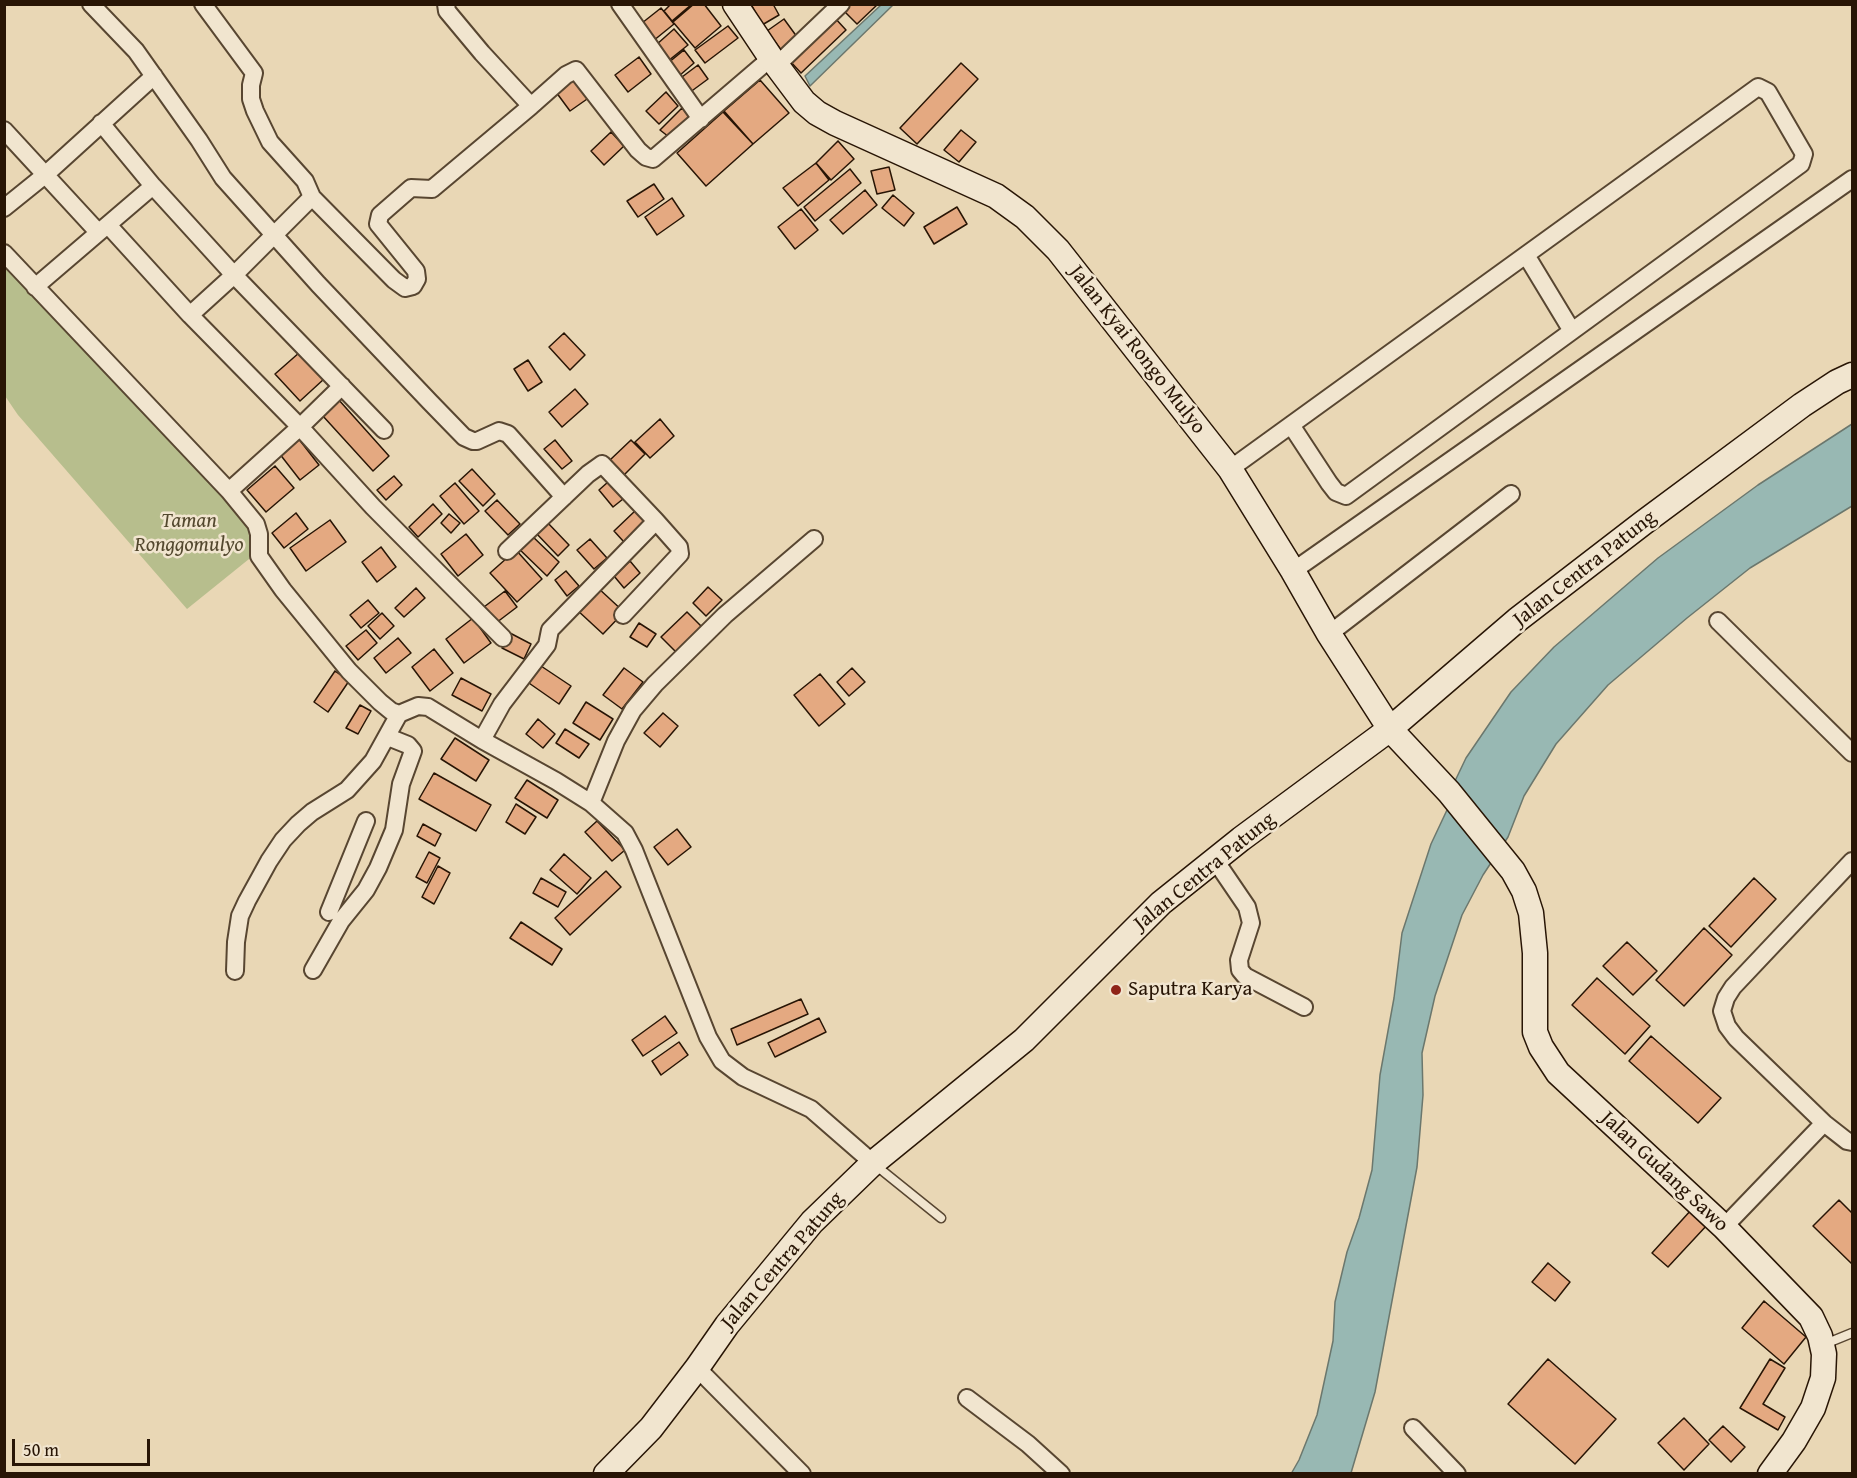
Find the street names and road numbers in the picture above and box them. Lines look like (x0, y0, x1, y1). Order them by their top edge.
street label: Jalan Kyai Rongo Mulyo (1063, 261, 1211, 439)
street label: Jalan Centra Patung (1508, 505, 1662, 633)
street label: Jalan Centra Patung (1129, 807, 1281, 937)
street label: Jalan Gudang Sawo (1595, 1106, 1733, 1238)
street label: Jalan Centra Patung (716, 1187, 850, 1335)

